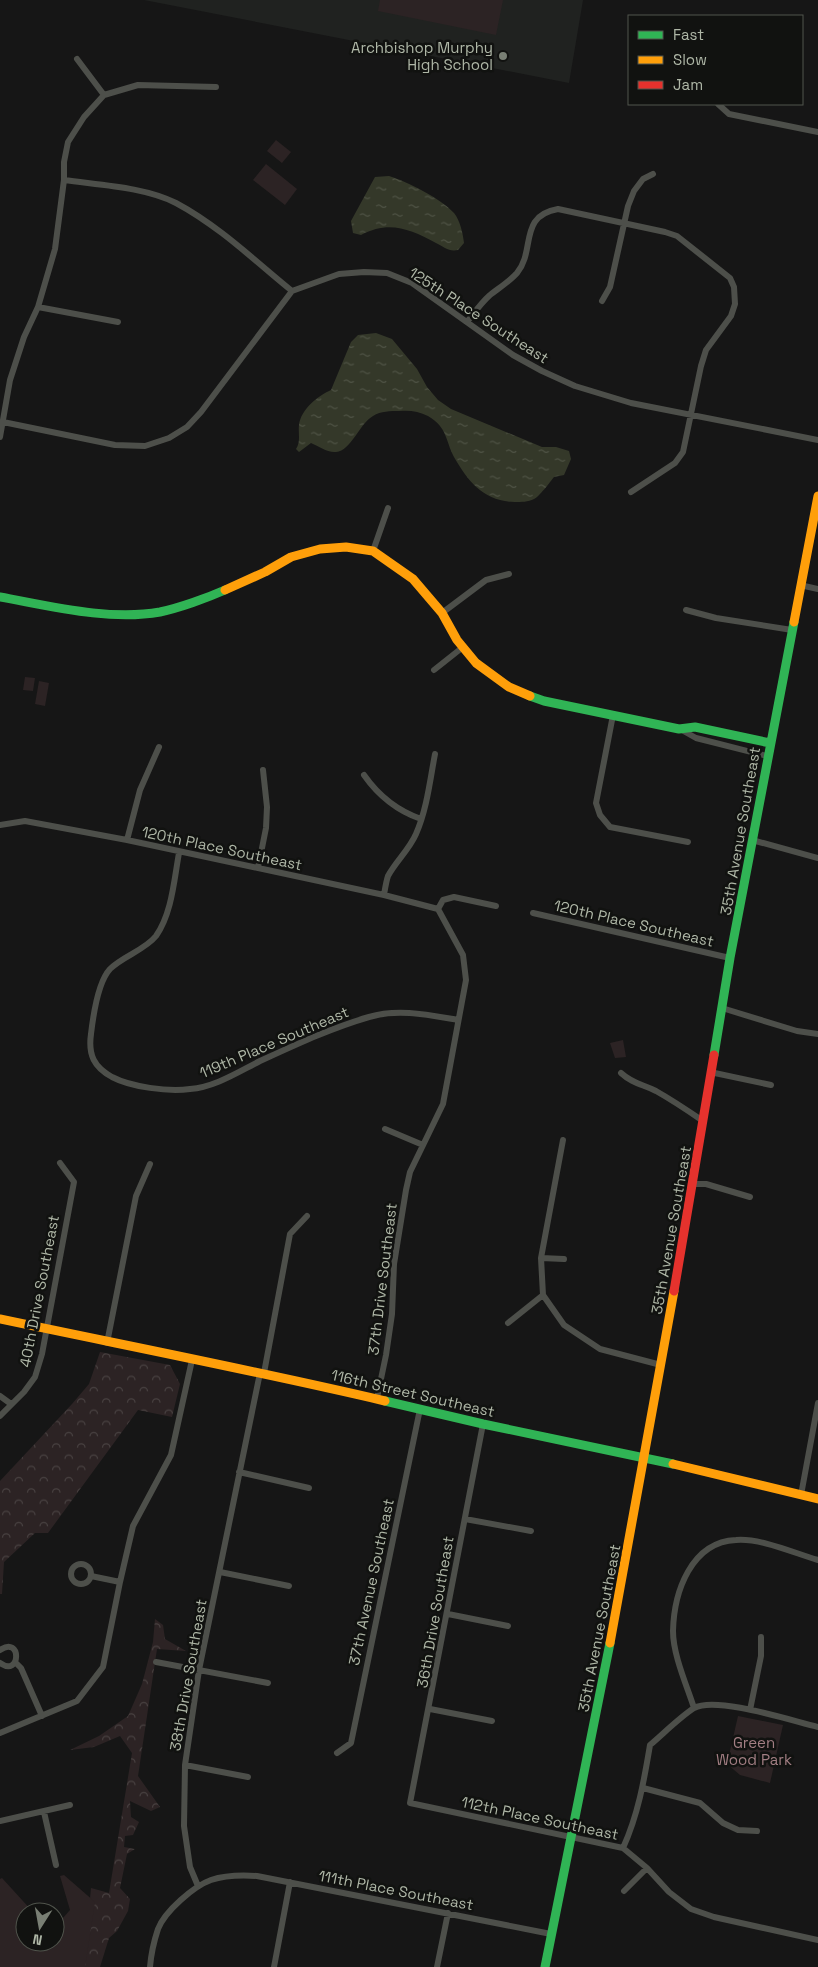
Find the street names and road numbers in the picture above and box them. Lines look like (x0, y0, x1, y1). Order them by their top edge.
street label: 125th Place Southeast (406, 263, 553, 367)
street label: 35th Avenue Southeast (716, 745, 764, 917)
street label: 120th Place Southeast (140, 822, 304, 874)
street label: 120th Place Southeast (552, 895, 716, 951)
street label: 119th Place Southeast (197, 1002, 352, 1082)
street label: 35th Avenue Southeast (647, 1144, 695, 1316)
street label: 37th Drive Southeast (363, 1202, 401, 1356)
street label: 40th Drive Southeast (15, 1213, 63, 1369)
street label: 116th Street Southeast (329, 1365, 497, 1421)
street label: 37th Avenue Southeast (344, 1497, 398, 1667)
street label: 36th Drive Southeast (412, 1535, 458, 1689)
street label: 35th Avenue Southeast (573, 1542, 625, 1713)
street label: 38th Drive Southeast (165, 1597, 211, 1752)
street label: 112th Place Southeast (460, 1792, 620, 1844)
street label: 111th Place Southeast (317, 1866, 475, 1914)

